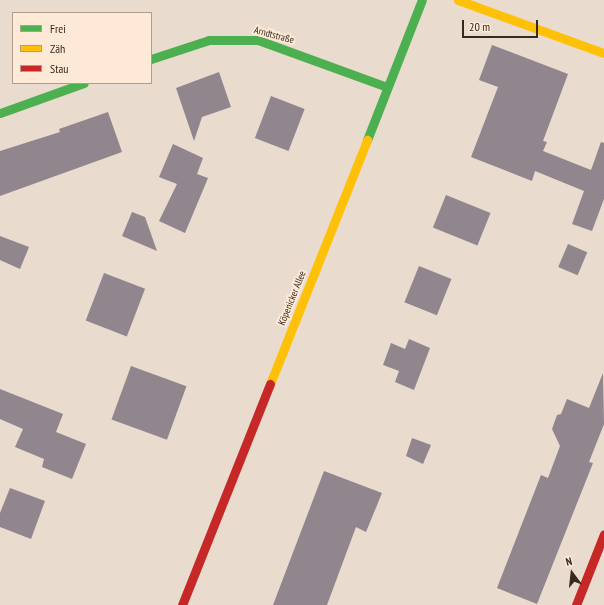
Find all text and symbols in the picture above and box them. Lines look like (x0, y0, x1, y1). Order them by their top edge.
legend (12, 12, 152, 84)
scale bar (464, 12, 540, 38)
text: 20 m (469, 19, 490, 34)
text: Frei (50, 21, 66, 36)
street label: Arndtstraße (253, 24, 295, 46)
text: Zäh (50, 41, 65, 56)
text: Stau (50, 61, 68, 76)
street label: Köpenicker Allee (276, 269, 308, 327)
north arrow (552, 553, 592, 593)
text: N (564, 554, 574, 569)

